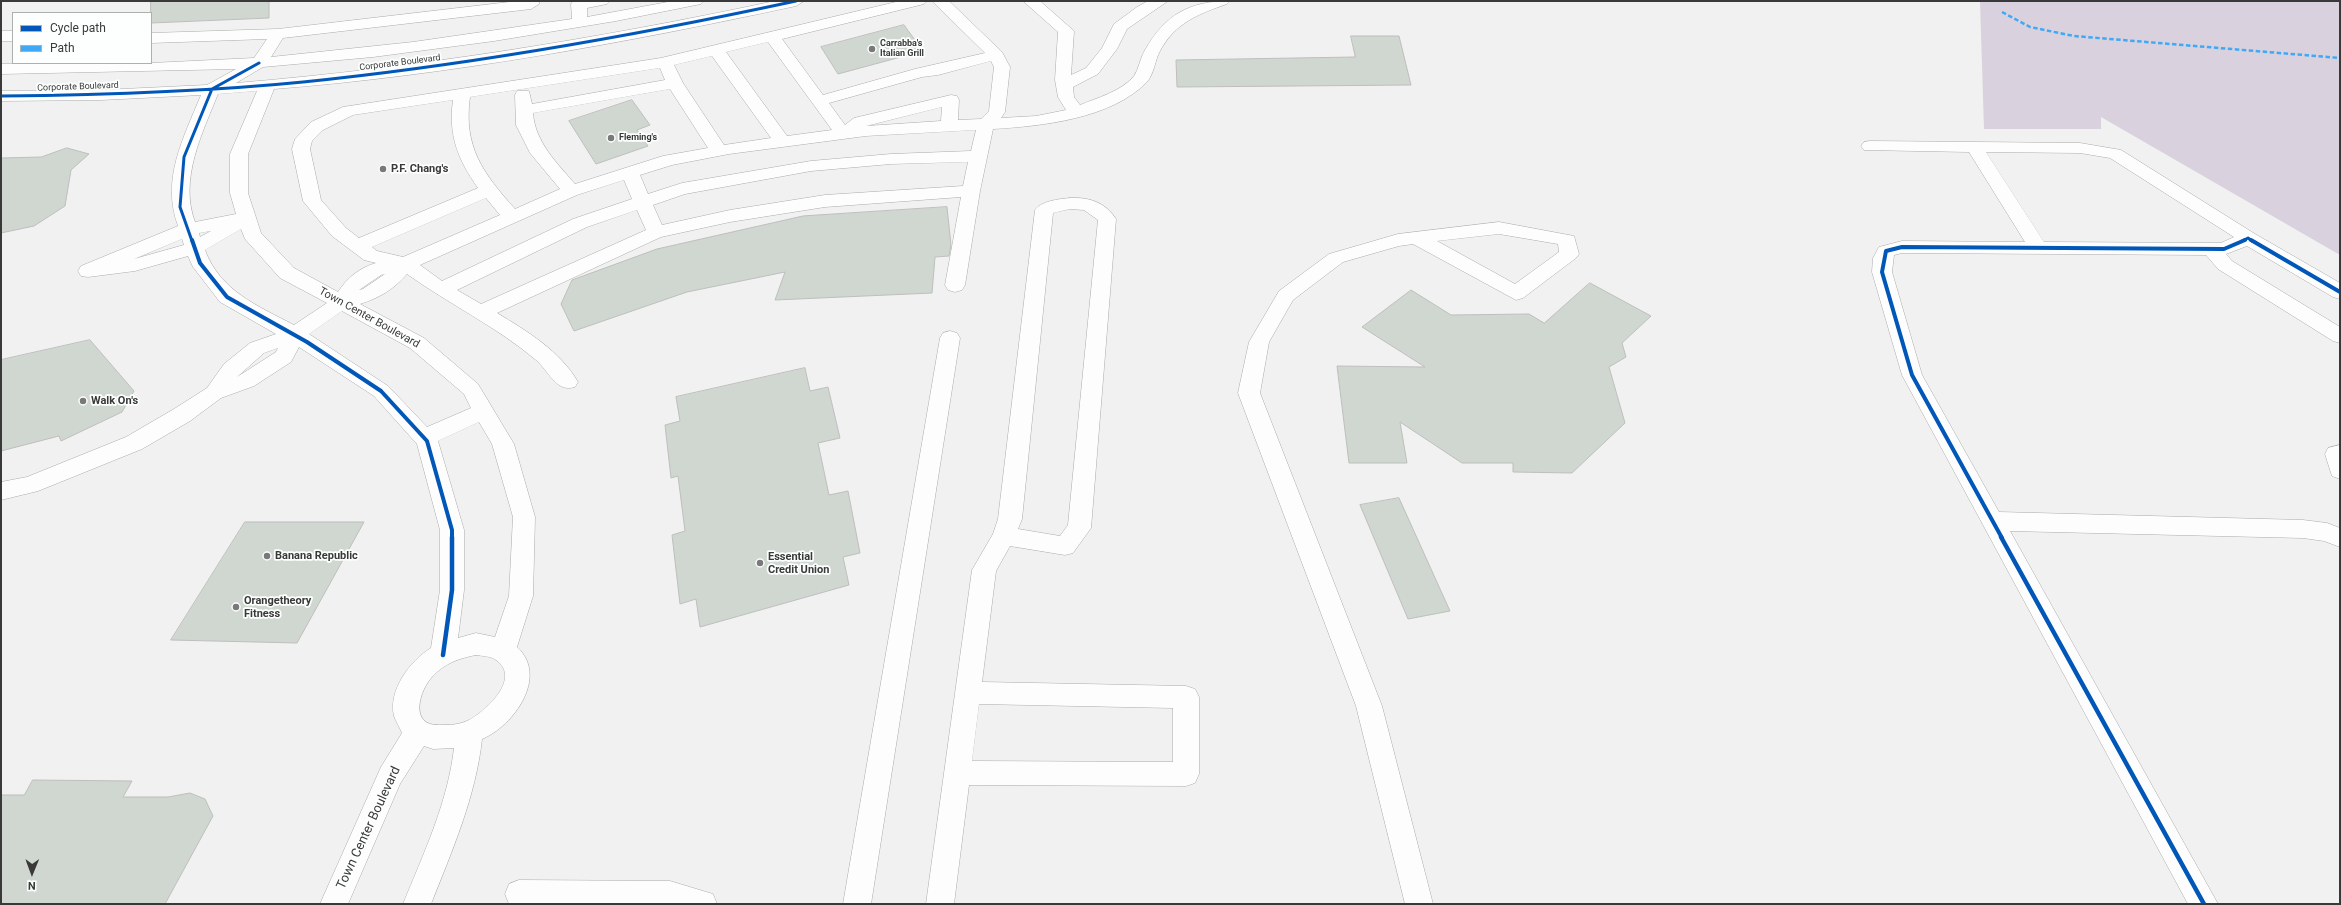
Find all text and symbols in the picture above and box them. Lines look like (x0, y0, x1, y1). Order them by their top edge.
legend (12, 12, 152, 64)
text: Cycle path (50, 21, 106, 35)
place label: Carrabba's Italian Grill (880, 39, 924, 60)
text: Path (50, 41, 75, 55)
marker: Carrabba's Italian Grill (867, 44, 877, 54)
street label: Corporate Boulevard (359, 53, 441, 73)
street label: Corporate Boulevard (37, 80, 119, 94)
marker: Fleming's (606, 133, 616, 143)
place label: Fleming's (619, 133, 657, 143)
place label: P.F. Chang's (391, 162, 448, 176)
marker: P.F. Chang's (378, 164, 388, 174)
street label: Town Center Boulevard (316, 285, 422, 351)
place label: Walk On's (91, 394, 138, 408)
marker: Walk On's (78, 396, 88, 406)
place label: Banana Republic (275, 549, 358, 563)
place label: Essential Credit Union (768, 550, 829, 576)
marker: Banana Republic (262, 551, 272, 561)
marker: Essential Credit Union (755, 558, 765, 568)
place label: Orangetheory Fitness (244, 594, 311, 620)
marker: Orangetheory Fitness (231, 602, 241, 612)
street label: Town Center Boulevard (334, 764, 404, 892)
north arrow (12, 853, 52, 893)
text: N (28, 879, 36, 892)

